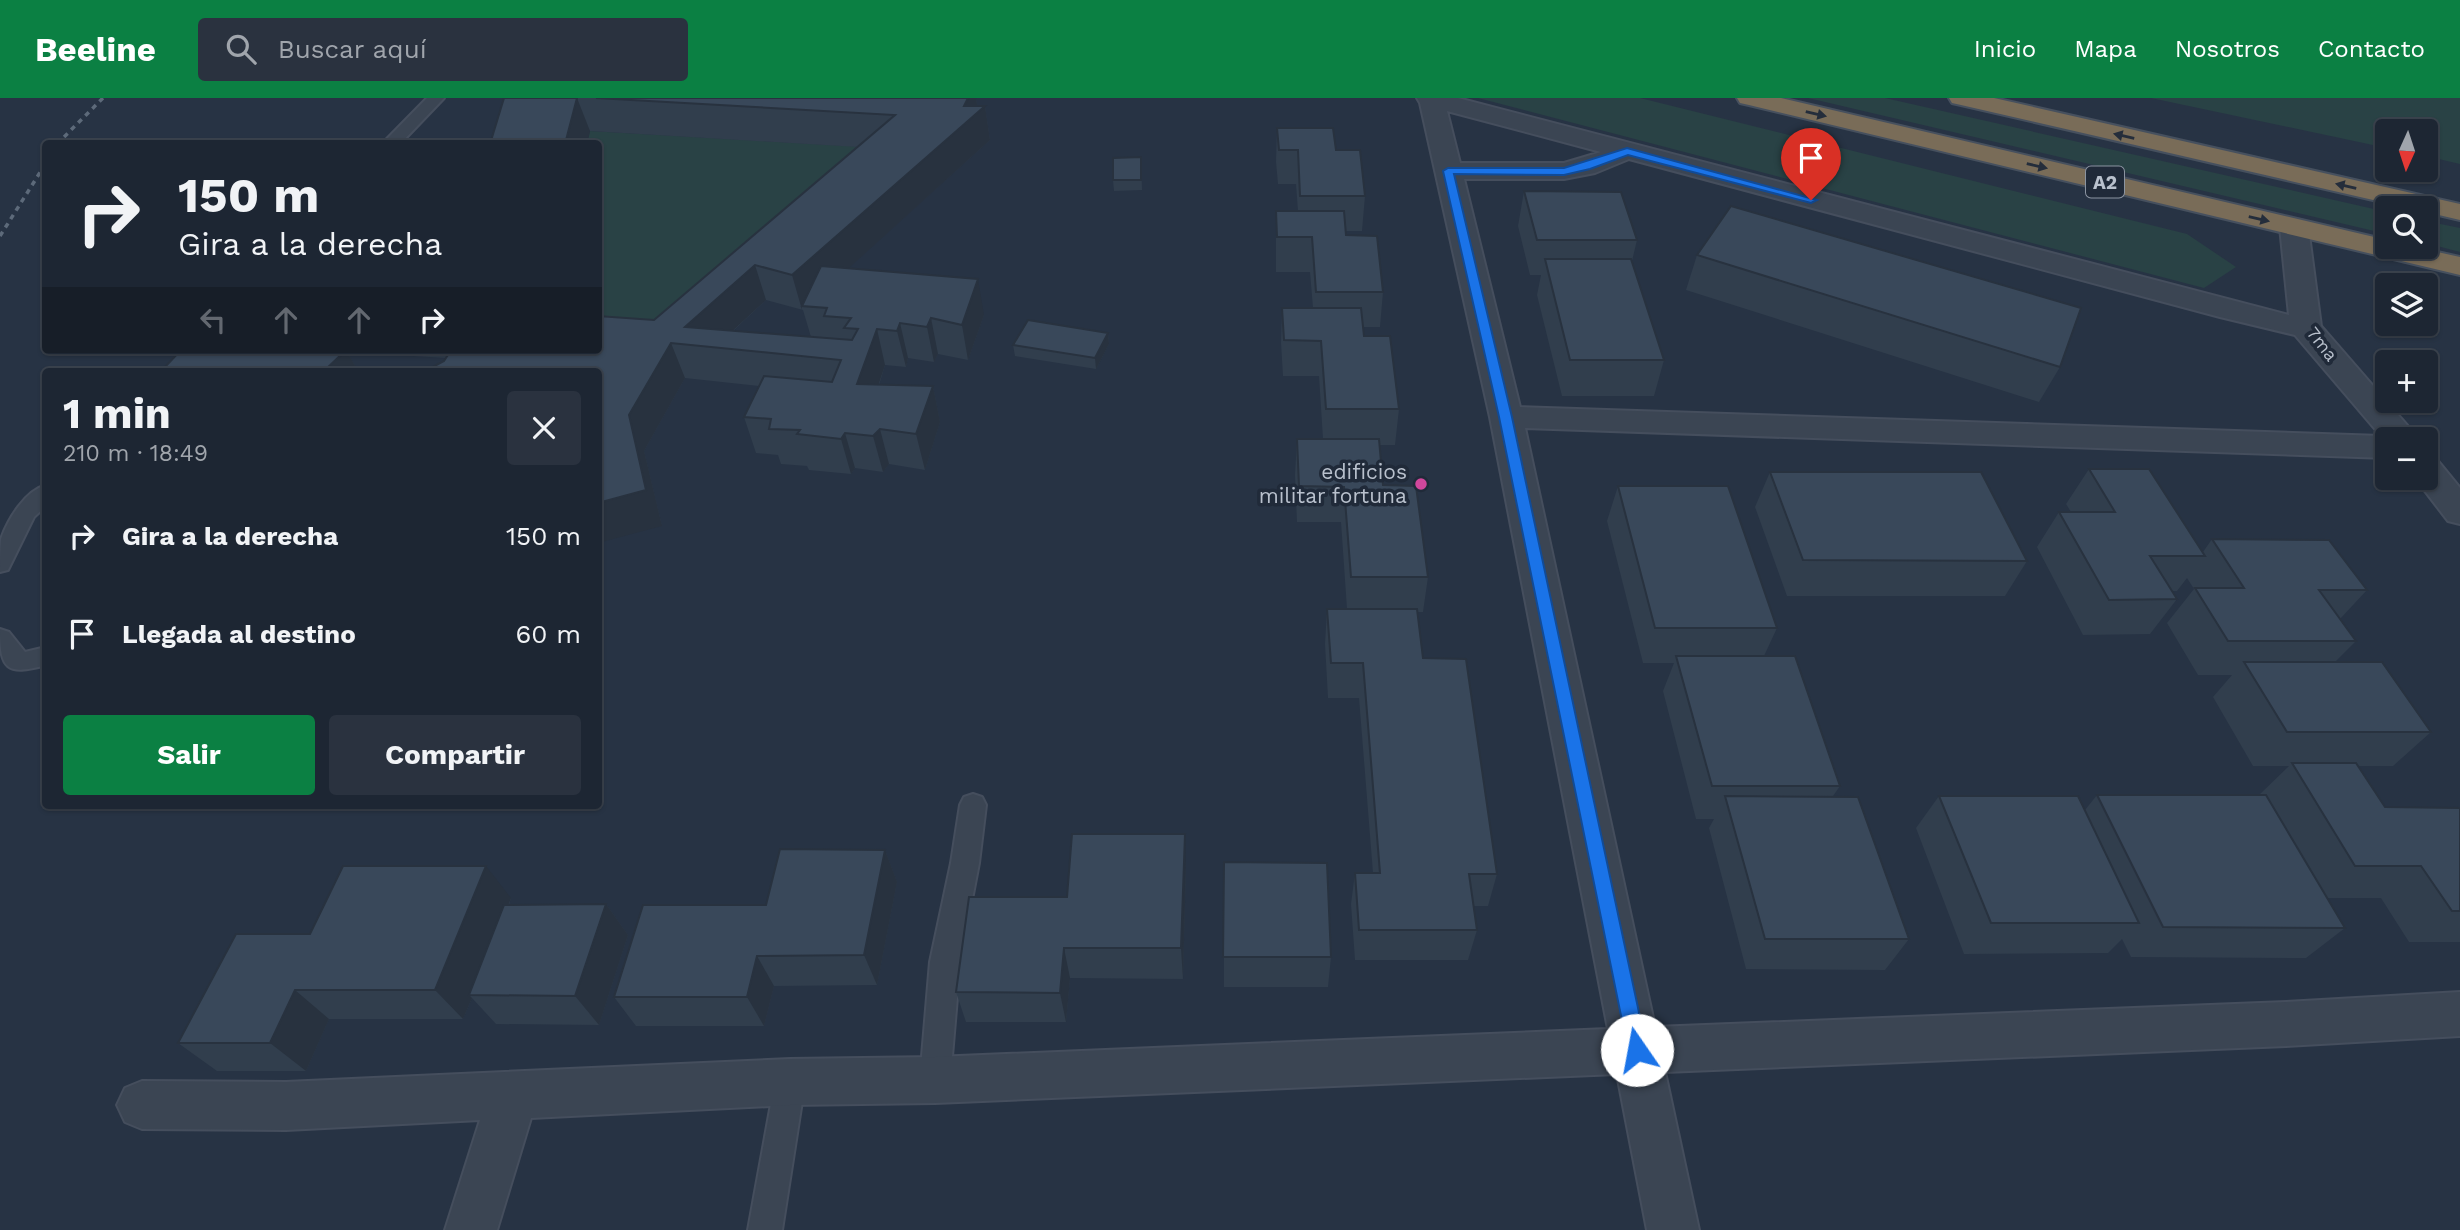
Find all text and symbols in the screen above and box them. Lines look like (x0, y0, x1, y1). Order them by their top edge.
search box (198, 18, 688, 81)
text: Beeline (35, 30, 156, 69)
icon: search (222, 30, 260, 68)
text: Buscar aquí (278, 34, 427, 64)
text: Inicio (1974, 35, 2036, 63)
text: Mapa (2074, 35, 2137, 63)
text: Nosotros (2175, 35, 2280, 63)
text: Contacto (2318, 35, 2425, 63)
one-way arrow (1805, 109, 1827, 120)
north arrow (2375, 119, 2438, 182)
map controls (2375, 119, 2438, 490)
pin (1781, 128, 1841, 200)
one-way arrow (2113, 130, 2135, 141)
icon: arrive (1792, 139, 1830, 177)
one-way arrow (2026, 161, 2048, 172)
text: 150 m (178, 166, 319, 224)
road number: A2 (2086, 166, 2124, 198)
icon: right (63, 168, 154, 259)
one-way arrow (2335, 181, 2357, 192)
button: search (2375, 196, 2438, 259)
one-way arrow (2248, 214, 2270, 225)
text: Gira a la derecha (178, 225, 442, 263)
button: layers (2375, 273, 2438, 336)
icon: left (194, 301, 232, 339)
icon: ahead (267, 301, 305, 339)
icon: ahead (340, 301, 378, 339)
icon: right (413, 301, 451, 339)
street label: 7ma (2303, 322, 2342, 365)
button: + (2375, 350, 2438, 413)
text: 1 min (63, 389, 171, 438)
button: close (507, 391, 581, 465)
button: − (2375, 427, 2438, 490)
text: 210 m · 18:49 (63, 440, 208, 467)
place label: edificios militar fortuna (1259, 459, 1407, 508)
marker: edificios militar fortuna (1413, 476, 1429, 492)
icon: right (63, 517, 101, 555)
text: Gira a la derecha (122, 521, 338, 551)
text: 150 m (506, 521, 581, 551)
icon: arrive (63, 615, 101, 653)
text: Llegada al destino (122, 619, 356, 649)
text: 60 m (515, 619, 581, 649)
button: Salir (63, 715, 315, 795)
button: Compartir (329, 715, 581, 795)
position arrow (1600, 1013, 1674, 1087)

